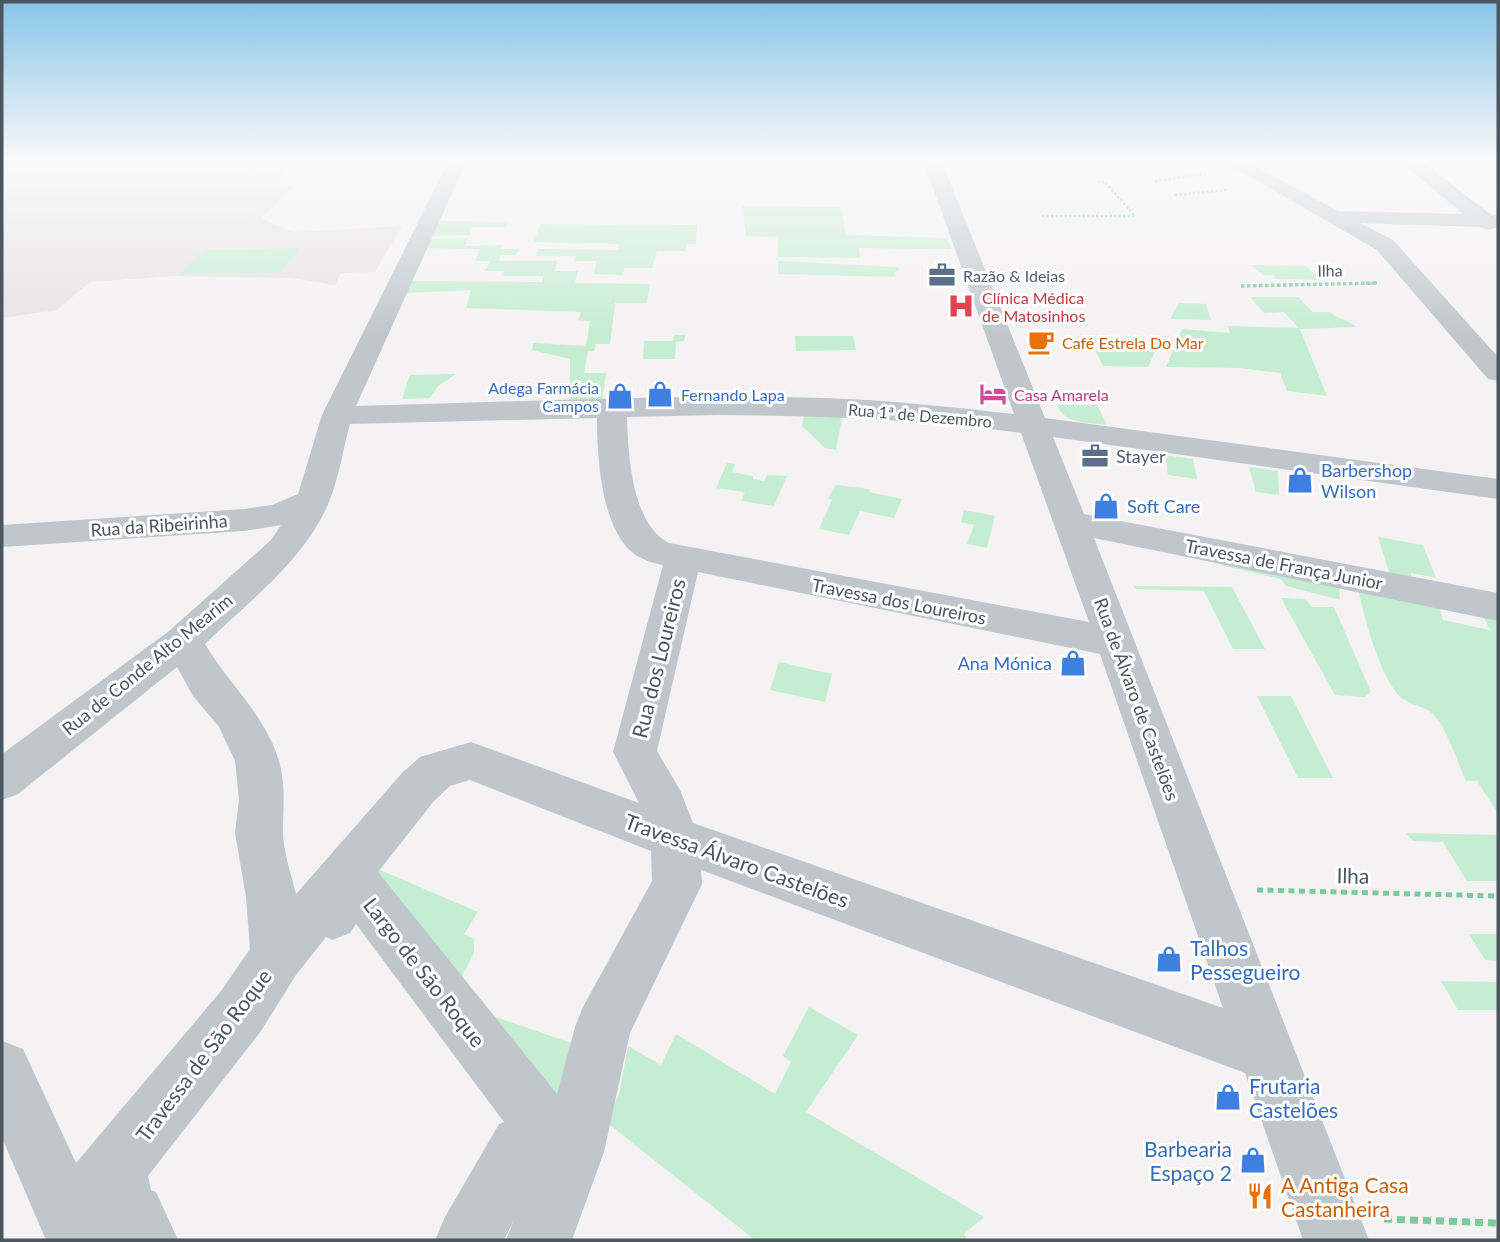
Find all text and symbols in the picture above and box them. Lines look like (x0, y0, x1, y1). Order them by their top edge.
office icon: Razão & Ideias (927, 260, 957, 290)
street label: Ilha (1317, 260, 1343, 280)
place label: Razão & Ideias (963, 266, 1065, 285)
place label: Clínica Médica de Matosinhos (982, 288, 1085, 325)
hospital icon: Clínica Médica de Matosinhos (946, 291, 976, 321)
cafe icon: Café Estrela Do Mar (1026, 327, 1056, 357)
place label: Café Estrela Do Mar (1062, 333, 1204, 352)
place label: Adega Farmácia Campos (488, 378, 599, 415)
shop icon: Fernando Lapa (645, 379, 675, 409)
hotel icon: Casa Amarela (978, 379, 1008, 409)
shop icon: Adega Farmácia Campos (605, 381, 635, 411)
place label: Fernando Lapa (681, 385, 785, 404)
place label: Casa Amarela (1014, 385, 1109, 404)
street label: Rua 1ª de Dezembro (847, 399, 993, 431)
office icon: Stayer (1080, 441, 1110, 471)
place label: Stayer (1116, 445, 1166, 467)
place label: Barbershop Wilson (1321, 459, 1412, 502)
shop icon: Barbershop Wilson (1285, 465, 1315, 495)
shop icon: Soft Care (1091, 491, 1121, 521)
place label: Soft Care (1127, 495, 1200, 517)
street label: Rua da Ribeirinha (90, 509, 228, 541)
street label: Travessa de França Junior (1183, 534, 1385, 594)
street label: Travessa dos Loureiros (810, 573, 988, 629)
street label: Rua dos Loureiros (626, 576, 690, 740)
street label: Rua de Conde Alto Mearim (57, 589, 237, 739)
street label: Rua de Álvaro de Castelões (1090, 595, 1184, 804)
shop icon: Ana Mónica (1058, 648, 1088, 678)
place label: Ana Mónica (958, 652, 1052, 674)
street label: Travessa Álvaro Castelões (622, 808, 852, 912)
street label: Ilha (1336, 862, 1370, 888)
street label: Largo de São Roque (359, 892, 491, 1052)
place label: Talhos Pessegueiro (1190, 935, 1300, 984)
shop icon: Talhos Pessegueiro (1154, 944, 1184, 974)
street label: Travessa de São Roque (130, 964, 276, 1146)
place label: Frutaria Castelões (1249, 1073, 1338, 1122)
shop icon: Frutaria Castelões (1213, 1082, 1243, 1112)
place label: Barbearia Espaço 2 (1144, 1136, 1232, 1185)
shop icon: Barbearia Espaço 2 (1238, 1145, 1268, 1175)
place label: A Antiga Casa Castanheira (1281, 1172, 1409, 1221)
restaurant icon: A Antiga Casa Castanheira (1245, 1181, 1275, 1211)

